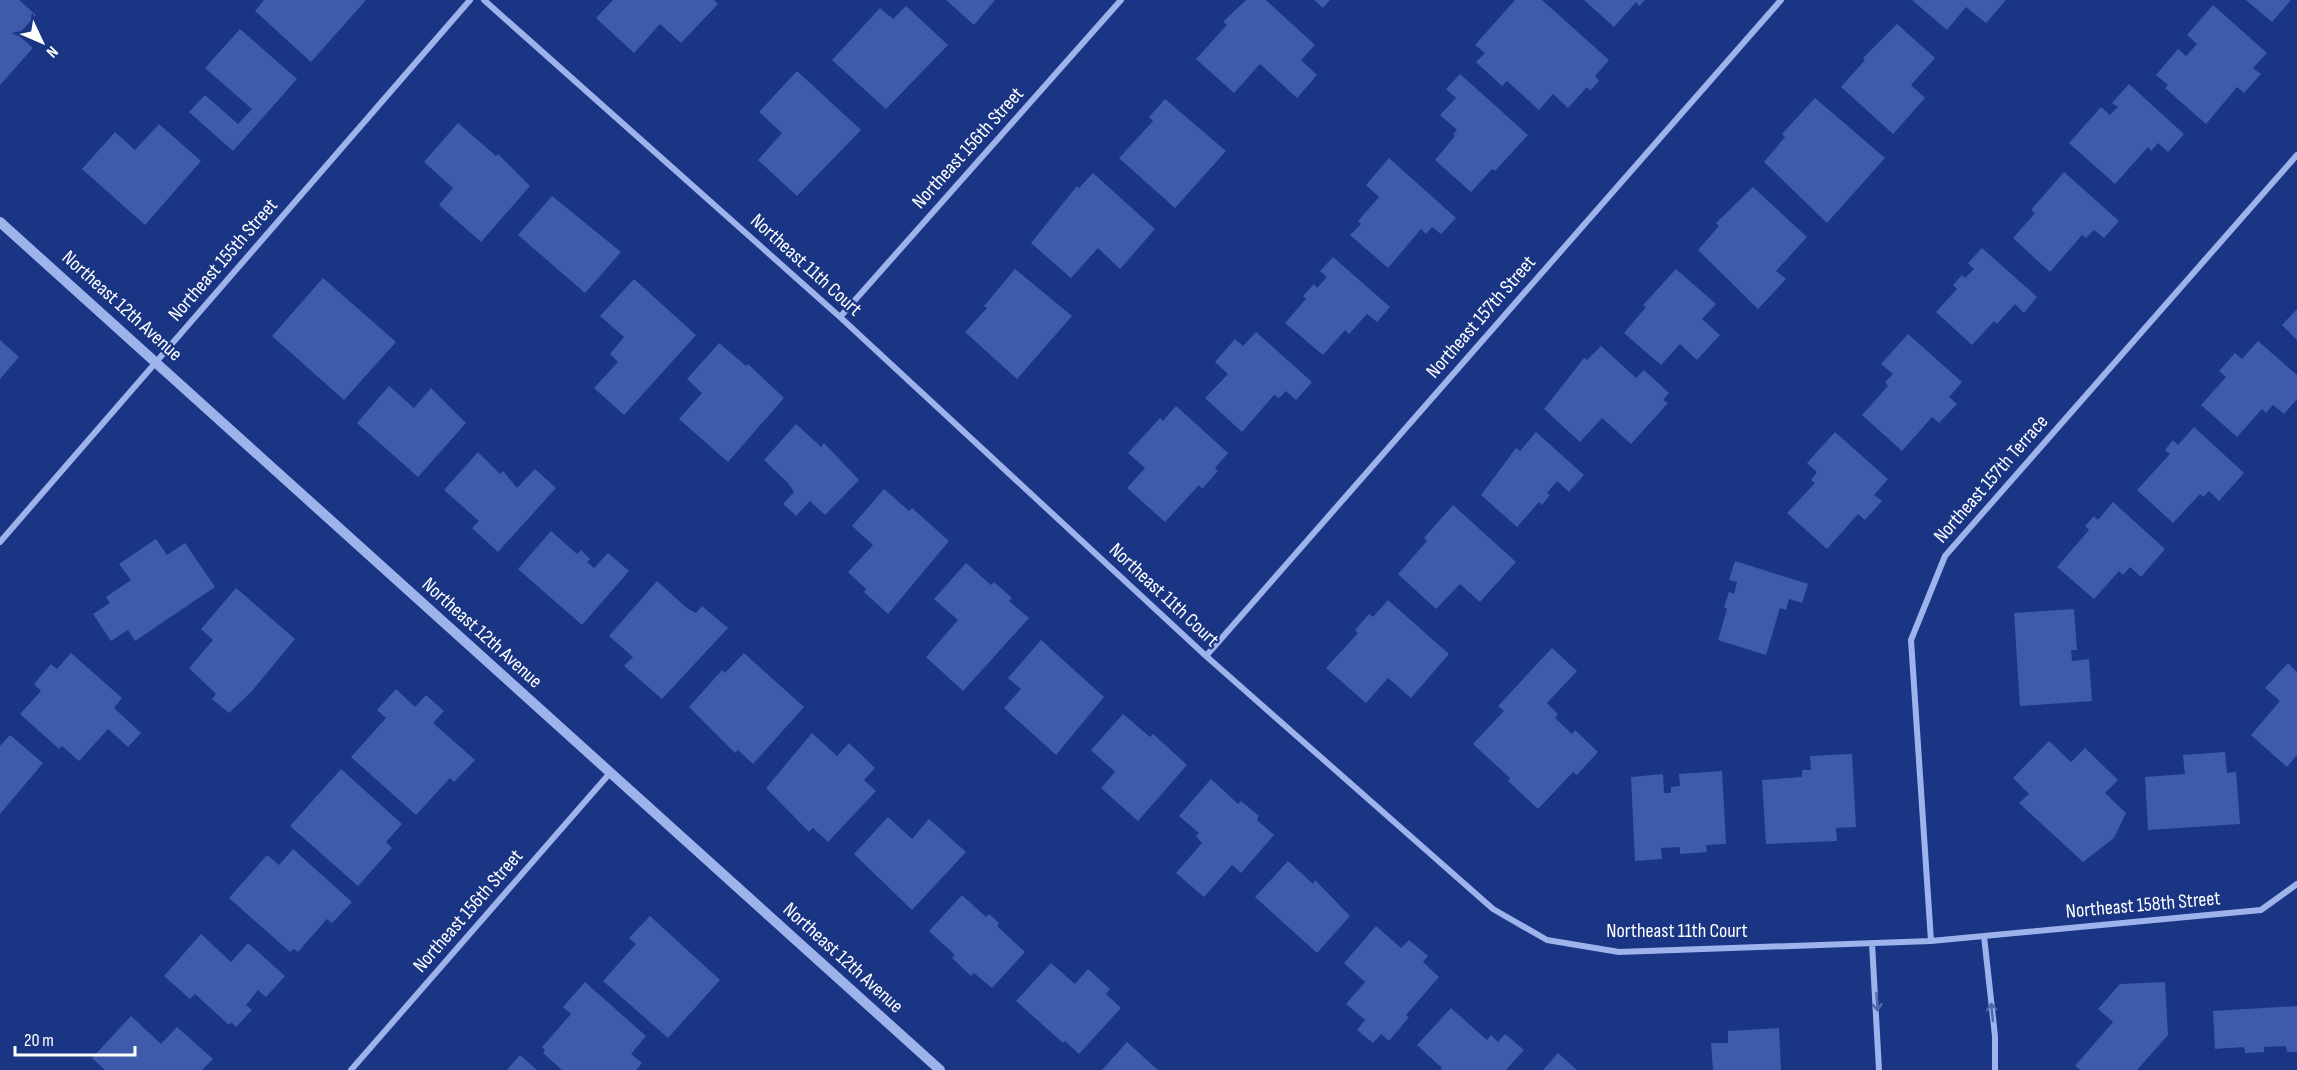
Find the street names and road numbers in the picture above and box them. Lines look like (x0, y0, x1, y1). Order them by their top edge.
street label: Northeast 156th Street (907, 82, 1029, 214)
street label: Northeast 155th Street (163, 194, 283, 326)
street label: Northeast 11th Court (745, 209, 867, 321)
street label: Northeast 12th Avenue (57, 246, 187, 366)
street label: Northeast 157th Street (1421, 251, 1541, 383)
street label: Northeast 157th Terrace (1929, 410, 2053, 548)
street label: Northeast 11th Court (1104, 538, 1224, 652)
street label: Northeast 12th Avenue (417, 573, 547, 693)
street label: Northeast 156th Street (408, 845, 528, 977)
street label: Northeast 158th Street (2065, 886, 2221, 924)
street label: Northeast 12th Avenue (778, 898, 908, 1018)
street label: Northeast 11th Court (1606, 919, 1748, 943)

